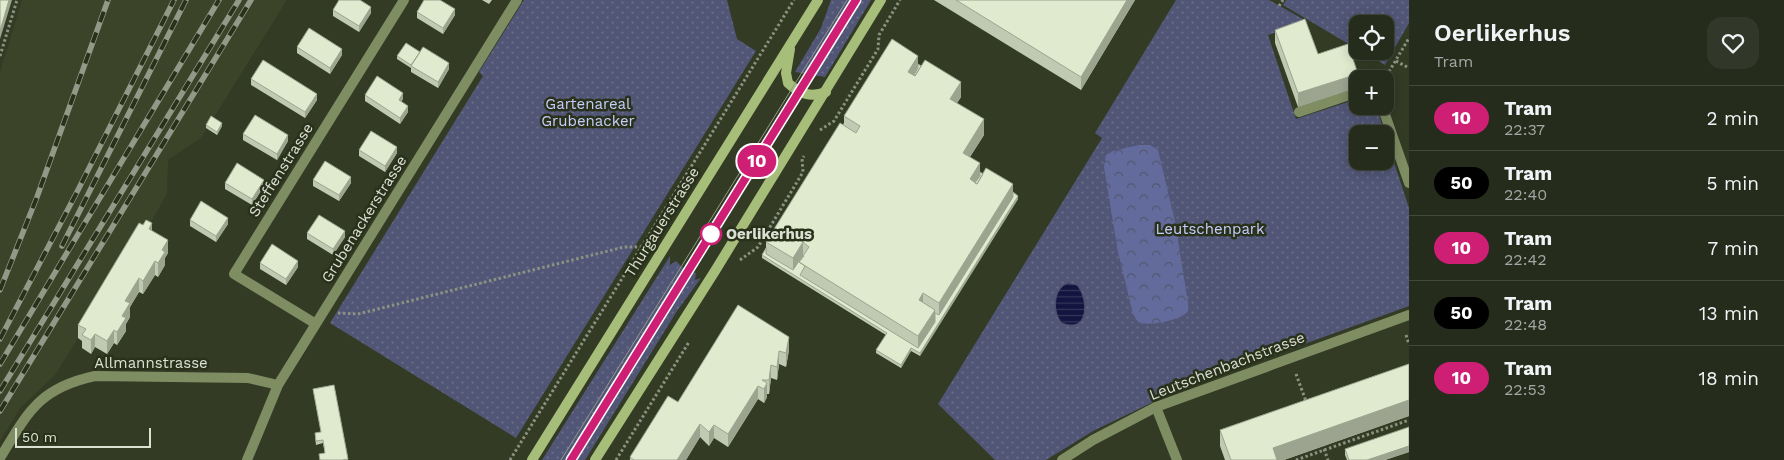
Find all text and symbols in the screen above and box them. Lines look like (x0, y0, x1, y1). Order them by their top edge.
map controls (1349, 15, 1394, 170)
button: locate (1349, 15, 1394, 60)
button: heart (1707, 17, 1759, 69)
text: Oerlikerhus (1434, 19, 1571, 47)
text: Tram (1434, 52, 1473, 71)
button: + (1349, 70, 1394, 115)
park label: Gartenareal Grubenacker (541, 95, 635, 130)
text: Tram (1504, 97, 1552, 120)
text: 10 (1452, 107, 1471, 128)
text: 2 min (1707, 107, 1759, 130)
street label: Steffenstrasse (245, 120, 317, 220)
text: 22:37 (1504, 120, 1545, 139)
button: − (1349, 125, 1394, 170)
line badge: 10 (734, 145, 780, 177)
text: 10 (747, 150, 767, 171)
street label: Grubenackerstrasse (318, 152, 410, 286)
text: Tram (1504, 162, 1552, 185)
street label: Thurgauerstrasse (621, 164, 703, 280)
text: 50 (1450, 172, 1473, 193)
text: 5 min (1707, 172, 1759, 195)
text: 22:40 (1504, 185, 1547, 204)
park label: Leutschenpark (1156, 220, 1265, 238)
marker: Oerlikerhus (700, 223, 722, 245)
place label: Oerlikerhus (726, 225, 812, 243)
text: Tram (1504, 227, 1552, 250)
text: 10 (1452, 237, 1471, 258)
text: 7 min (1708, 237, 1759, 260)
text: 22:42 (1504, 250, 1547, 269)
text: Tram (1504, 292, 1552, 315)
text: 50 (1450, 302, 1473, 323)
text: 13 min (1699, 302, 1759, 325)
text: 22:48 (1504, 315, 1547, 334)
street label: Leutschenbachstrasse (1147, 328, 1307, 404)
street label: Allmannstrasse (94, 354, 208, 372)
text: Tram (1504, 357, 1552, 380)
text: 10 (1452, 367, 1471, 388)
text: 18 min (1698, 367, 1759, 390)
text: 22:53 (1504, 380, 1546, 399)
scale bar (15, 425, 151, 448)
text: 50 m (22, 429, 57, 445)

